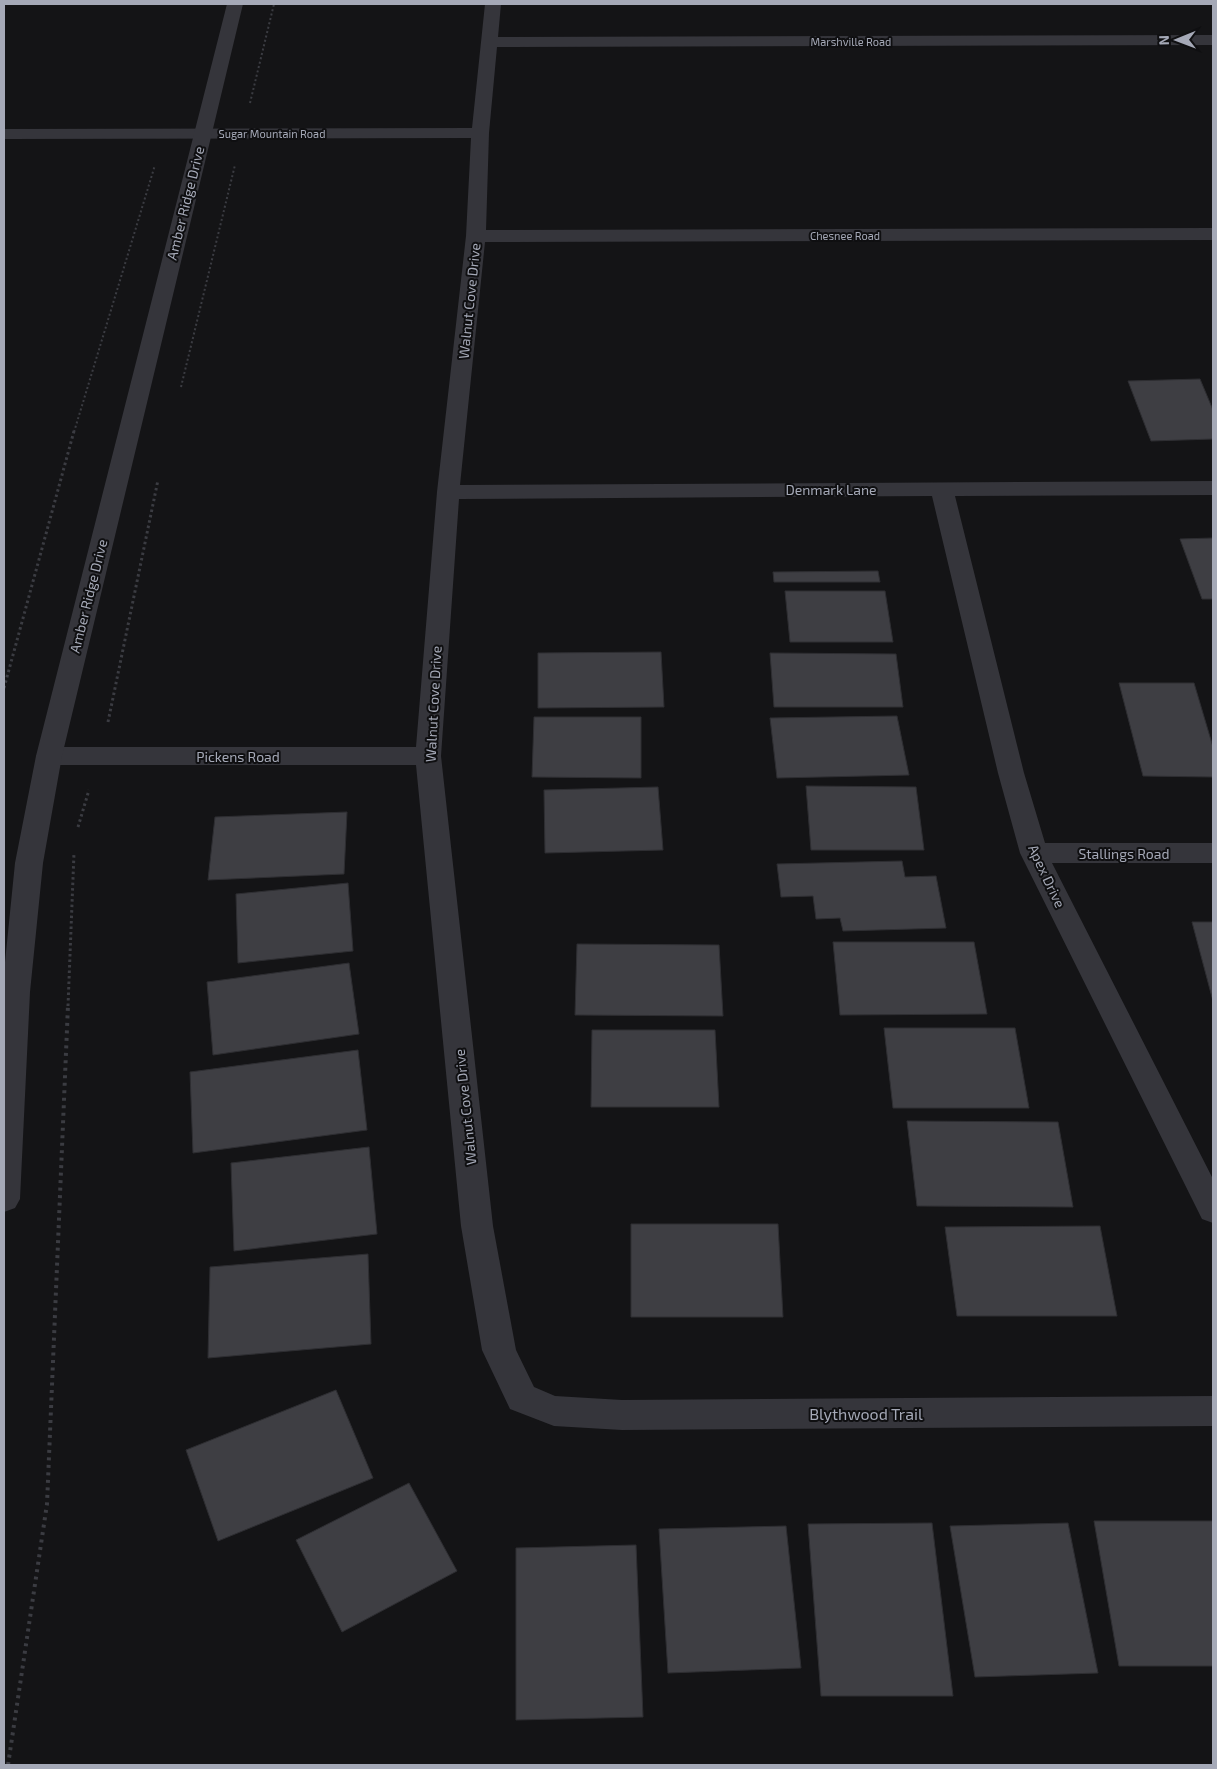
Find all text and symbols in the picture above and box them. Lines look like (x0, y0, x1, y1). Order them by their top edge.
north arrow (1152, 15, 1202, 65)
street label: Marshville Road (811, 35, 891, 48)
text: N (1155, 35, 1172, 45)
street label: Sugar Mountain Road (219, 127, 325, 140)
street label: Amber Ridge Drive (163, 144, 207, 262)
street label: Chesnee Road (810, 229, 880, 242)
street label: Walnut Cove Drive (454, 242, 484, 360)
street label: Denmark Lane (785, 481, 877, 498)
street label: Amber Ridge Drive (66, 537, 110, 655)
street label: Walnut Cove Drive (421, 645, 445, 763)
street label: Pickens Road (196, 748, 280, 765)
street label: Apex Drive (1025, 842, 1069, 910)
street label: Stallings Road (1079, 845, 1170, 862)
street label: Walnut Cove Drive (450, 1048, 480, 1166)
street label: Blythwood Trail (809, 1404, 923, 1423)

